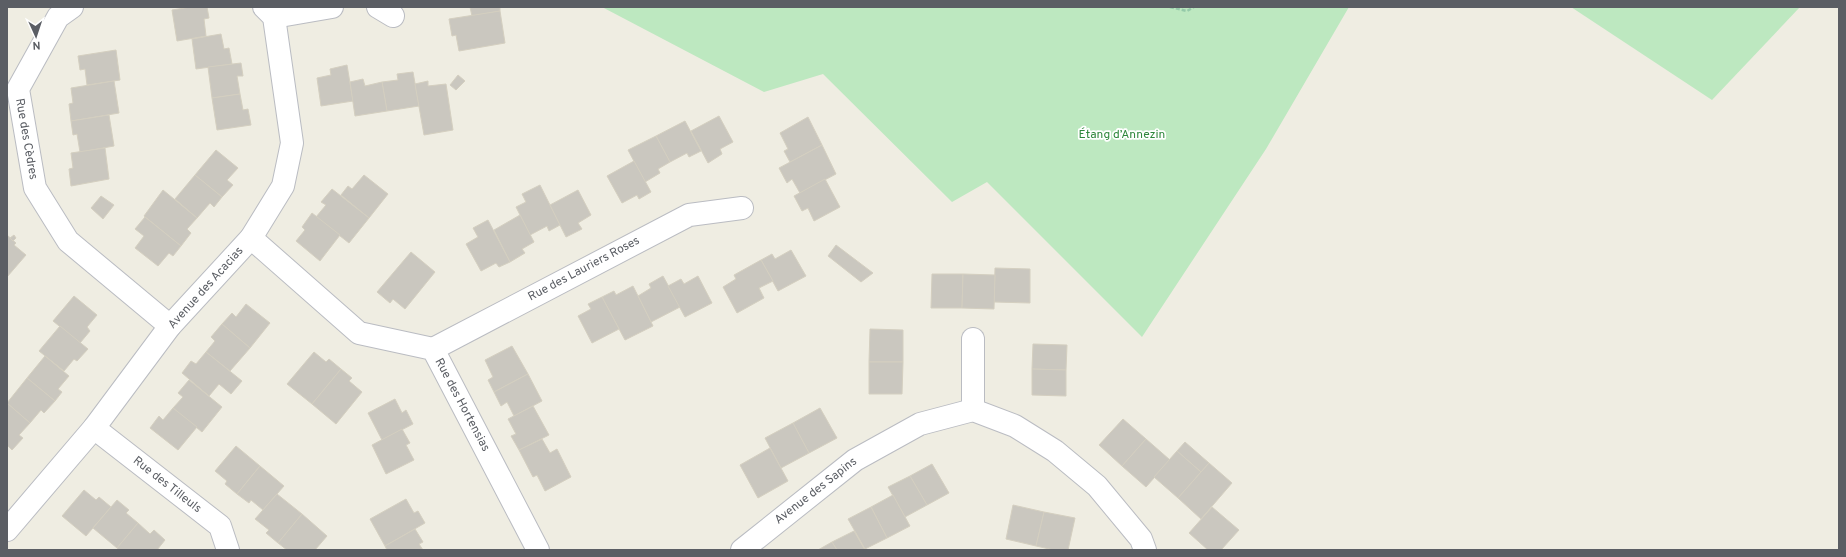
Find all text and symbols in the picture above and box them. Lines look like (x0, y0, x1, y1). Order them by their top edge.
north arrow (16, 16, 56, 56)
text: N (32, 38, 41, 52)
street label: Rue des Cèdres (11, 97, 41, 181)
park label: Étang d’Annezin (1079, 127, 1165, 143)
street label: Rue des Lauriers Roses (525, 233, 643, 305)
street label: Avenue des Acacias (165, 243, 247, 333)
street label: Rue des Hortensias (431, 356, 493, 454)
street label: Rue des Tilleuls (129, 453, 205, 517)
street label: Avenue des Sapins (772, 454, 860, 528)

